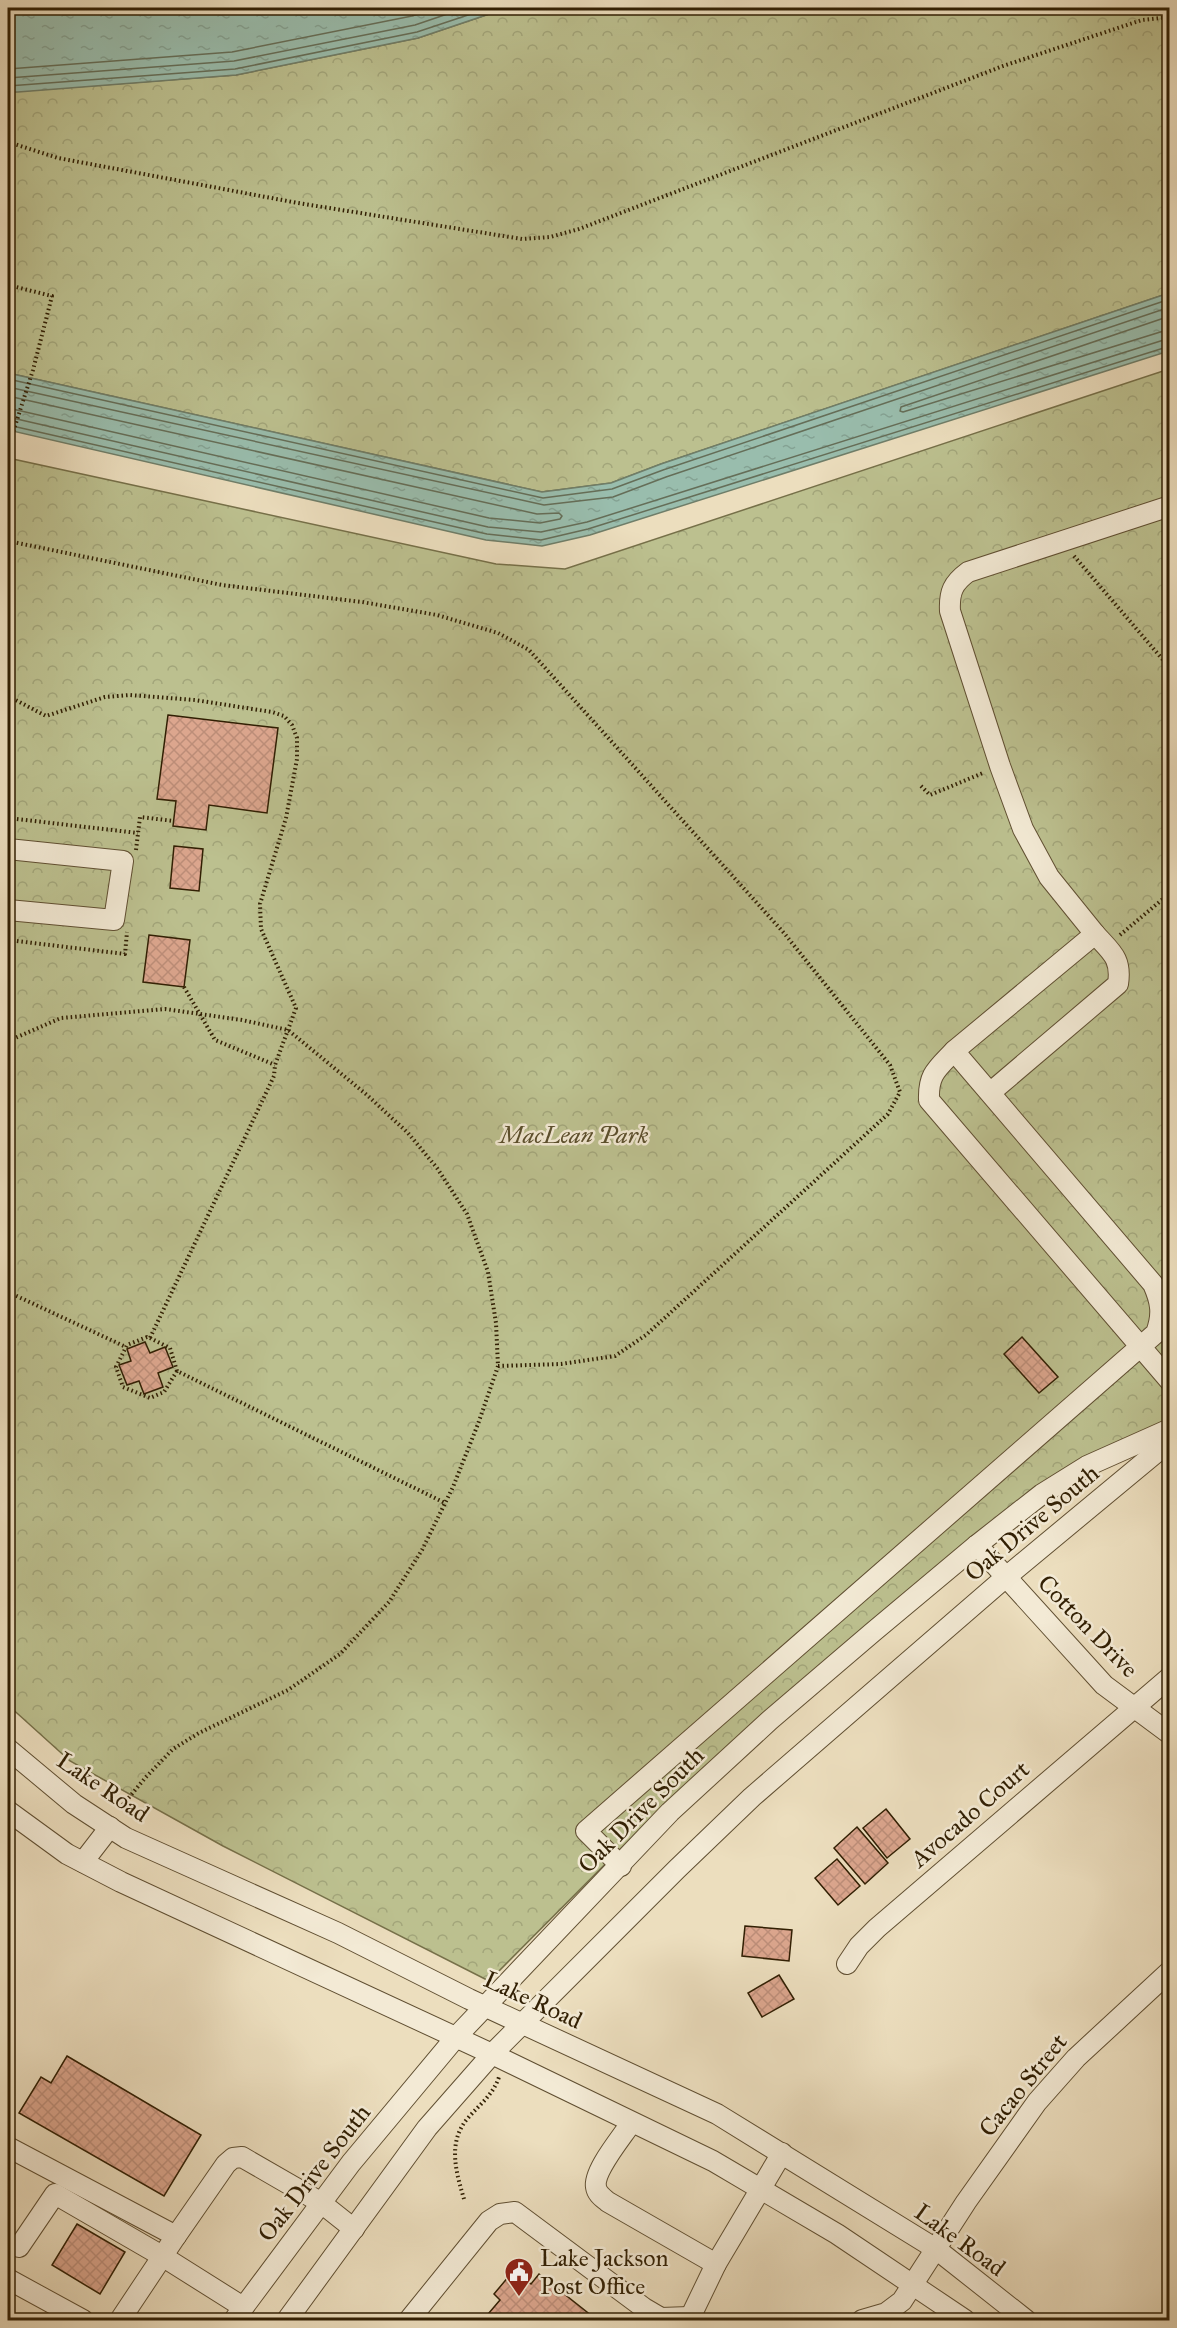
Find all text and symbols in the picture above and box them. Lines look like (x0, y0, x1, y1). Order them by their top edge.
park label: MacLean Park (498, 1120, 649, 1150)
street label: Oak Drive South (959, 1458, 1105, 1588)
street label: Cotton Drive (1032, 1568, 1144, 1684)
street label: Oak Drive South (572, 1741, 710, 1879)
street label: Lake Road (51, 1745, 155, 1829)
street label: Avocado Court (904, 1754, 1036, 1874)
street label: Lake Road (479, 1964, 587, 2036)
street label: Cacao Street (972, 2027, 1074, 2143)
street label: Oak Drive South (251, 2098, 377, 2248)
street label: Lake Road (909, 2197, 1011, 2283)
place label: Lake Jackson Post Office (540, 2243, 669, 2301)
public building icon: Lake Jackson Post Office (503, 2256, 535, 2298)

